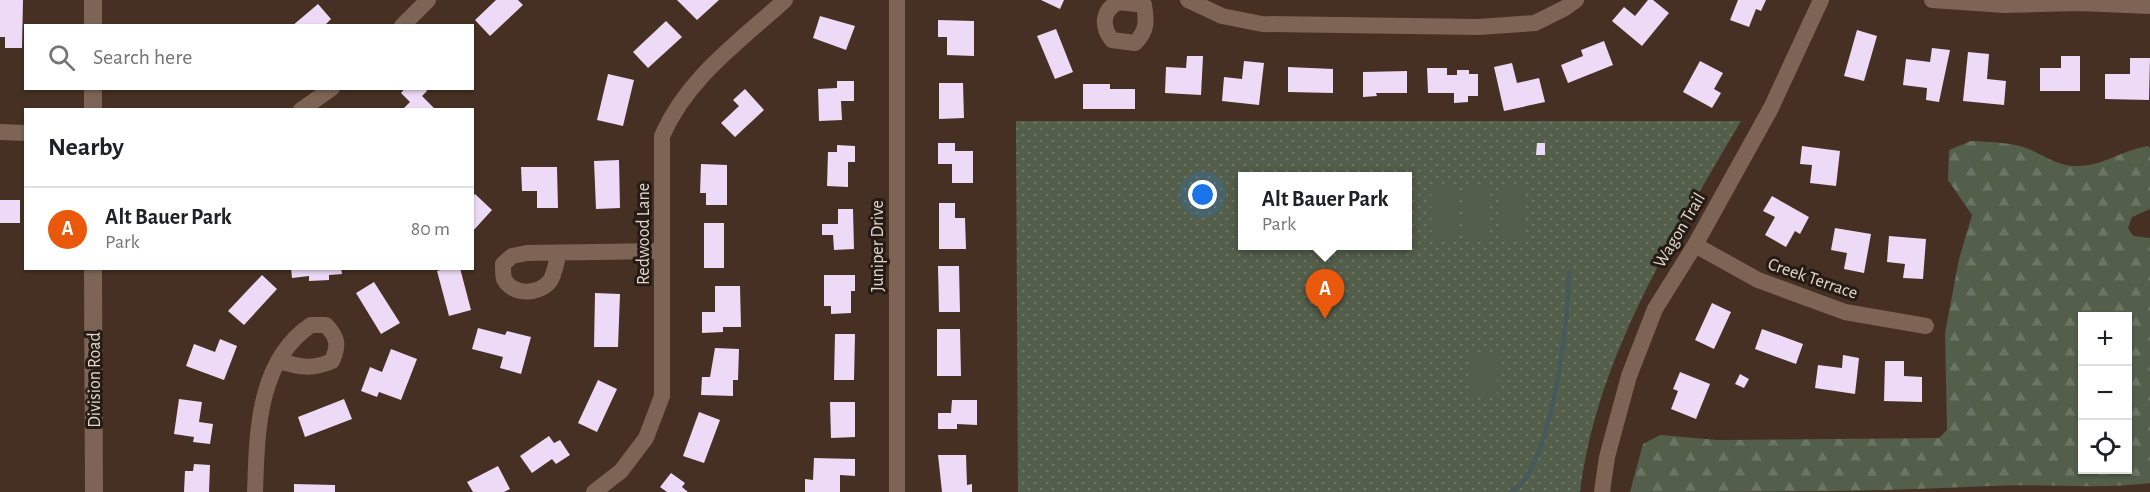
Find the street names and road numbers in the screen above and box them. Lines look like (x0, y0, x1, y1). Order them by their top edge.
street label: Redwood Lane (635, 183, 653, 285)
street label: Wagon Trail (1651, 190, 1709, 271)
street label: Juniper Drive (869, 200, 887, 292)
street label: Creek Terrace (1766, 255, 1860, 303)
street label: Division Road (86, 332, 104, 428)

